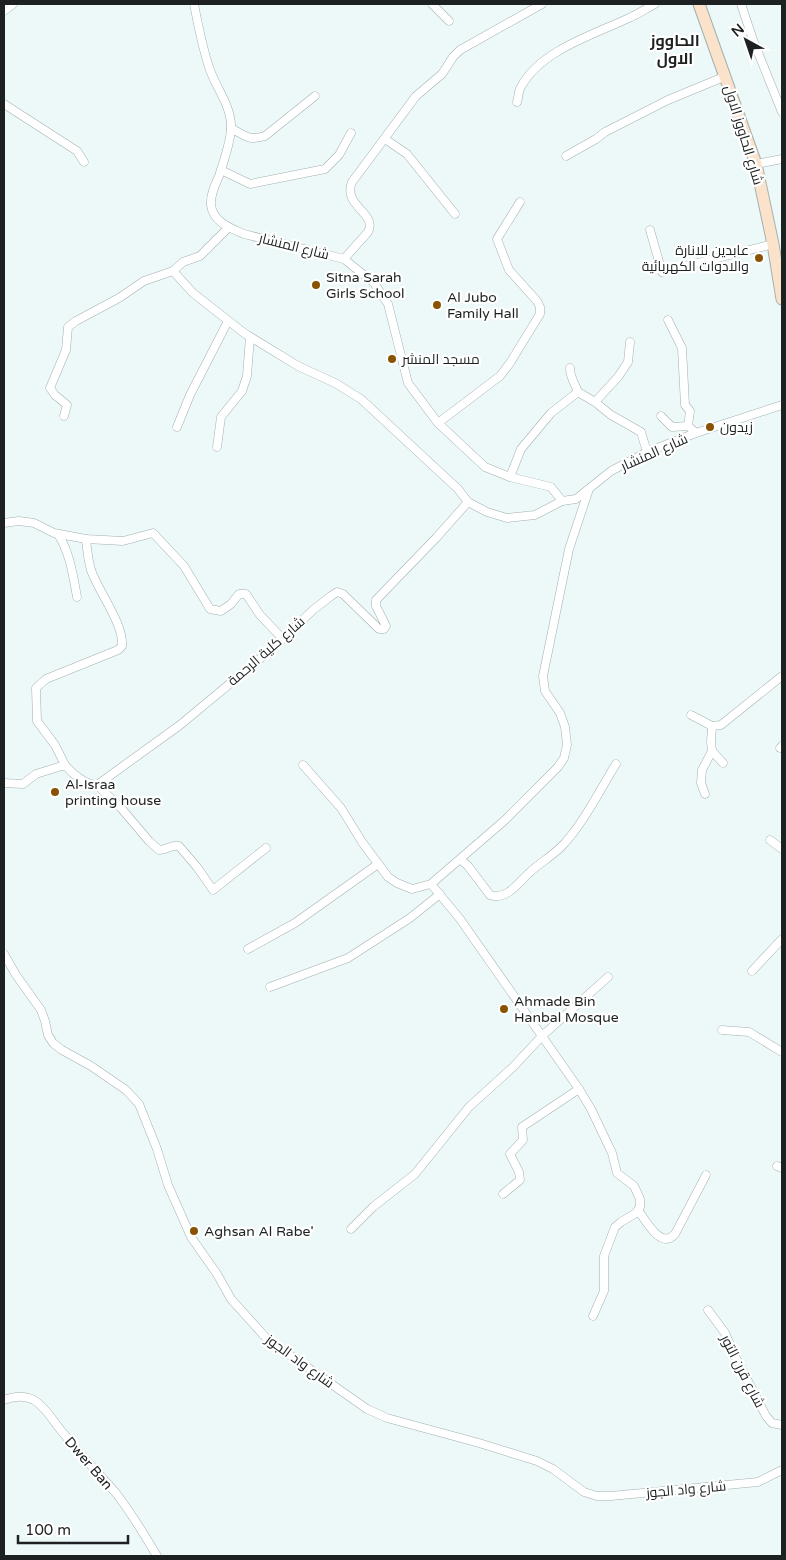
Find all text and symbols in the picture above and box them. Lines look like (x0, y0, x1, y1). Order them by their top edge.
north arrow (721, 15, 771, 65)
text: N (728, 20, 748, 41)
district label: الحاووز الاول (649, 31, 700, 69)
street label: شارع الحاووز الاول (720, 83, 767, 187)
street label: شارع المنشار (256, 229, 331, 263)
place label: عابدين للانارة والادوات الكهربائية (642, 242, 749, 275)
marker: عابدين للانارة والادوات الكهربائية (753, 252, 765, 264)
place label: Sitna Sarah Girls School (326, 269, 404, 302)
marker: Sitna Sarah Girls School (310, 279, 322, 291)
place label: Al Jubo Family Hall (447, 289, 519, 322)
marker: Al Jubo Family Hall (431, 299, 443, 311)
place label: مسجد المنشر (401, 351, 480, 368)
marker: مسجد المنشر (386, 353, 398, 365)
place label: زيدون (720, 419, 753, 436)
marker: زيدون (704, 421, 716, 433)
street label: شارع المنشار (617, 430, 690, 475)
street label: شارع كلية الرحمة (224, 613, 308, 690)
place label: Al-Israa printing house (65, 776, 161, 809)
marker: Al-Israa printing house (49, 786, 61, 798)
place label: Ahmade Bin Hanbal Mosque (514, 993, 619, 1026)
marker: Ahmade Bin Hanbal Mosque (498, 1003, 510, 1015)
place label: Aghsan Al Rabe' (204, 1223, 314, 1240)
marker: Aghsan Al Rabe' (188, 1225, 200, 1237)
street label: شارع واد الجوز (261, 1330, 337, 1392)
street label: شارع قرن التور (716, 1331, 768, 1411)
street label: Dwer Ban (61, 1433, 116, 1493)
street label: شارع واد الجوز (644, 1478, 727, 1502)
scale bar (18, 1512, 128, 1544)
text: 100 m (25, 1521, 71, 1539)

